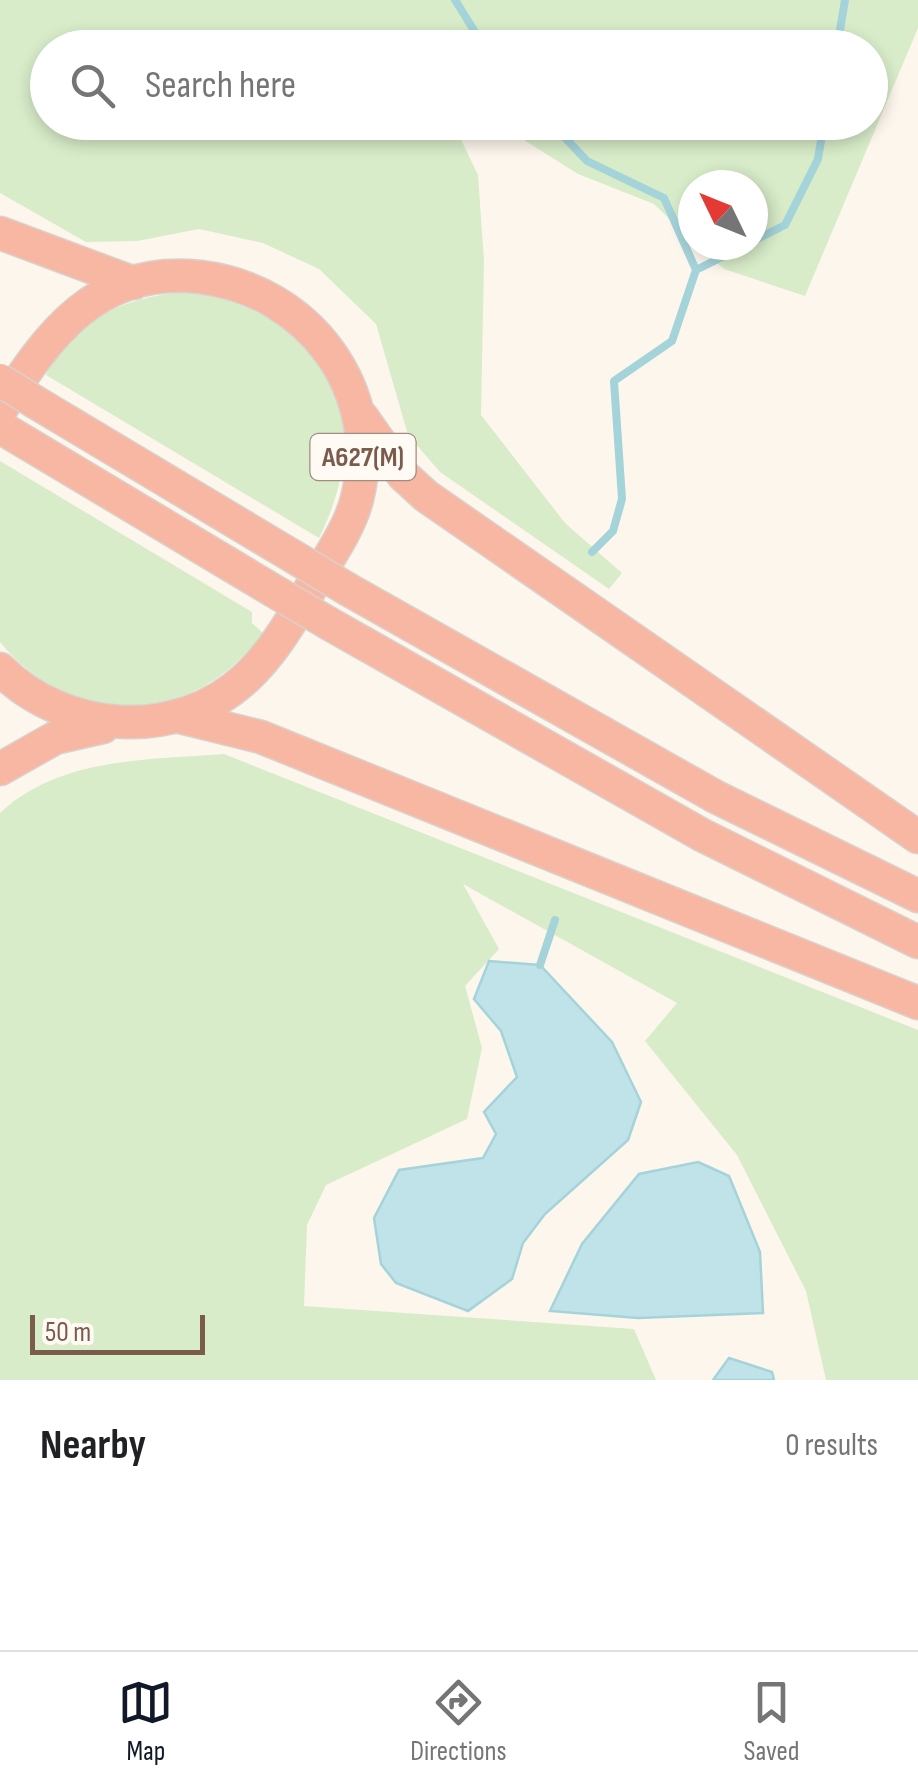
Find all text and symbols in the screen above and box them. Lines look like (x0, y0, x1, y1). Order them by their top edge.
search box (30, 30, 888, 140)
icon: search (65, 58, 120, 113)
text: Search here (145, 63, 296, 108)
north arrow (678, 170, 768, 260)
road number: A627(M) (310, 434, 416, 480)
scale bar (30, 1310, 205, 1354)
text: 50 m (45, 1316, 91, 1349)
text: Nearby (40, 1420, 146, 1471)
text: 0 results (785, 1426, 878, 1465)
tab: Map (118, 1675, 173, 1768)
tab: Directions (410, 1675, 507, 1768)
tab: Saved (743, 1675, 800, 1768)

